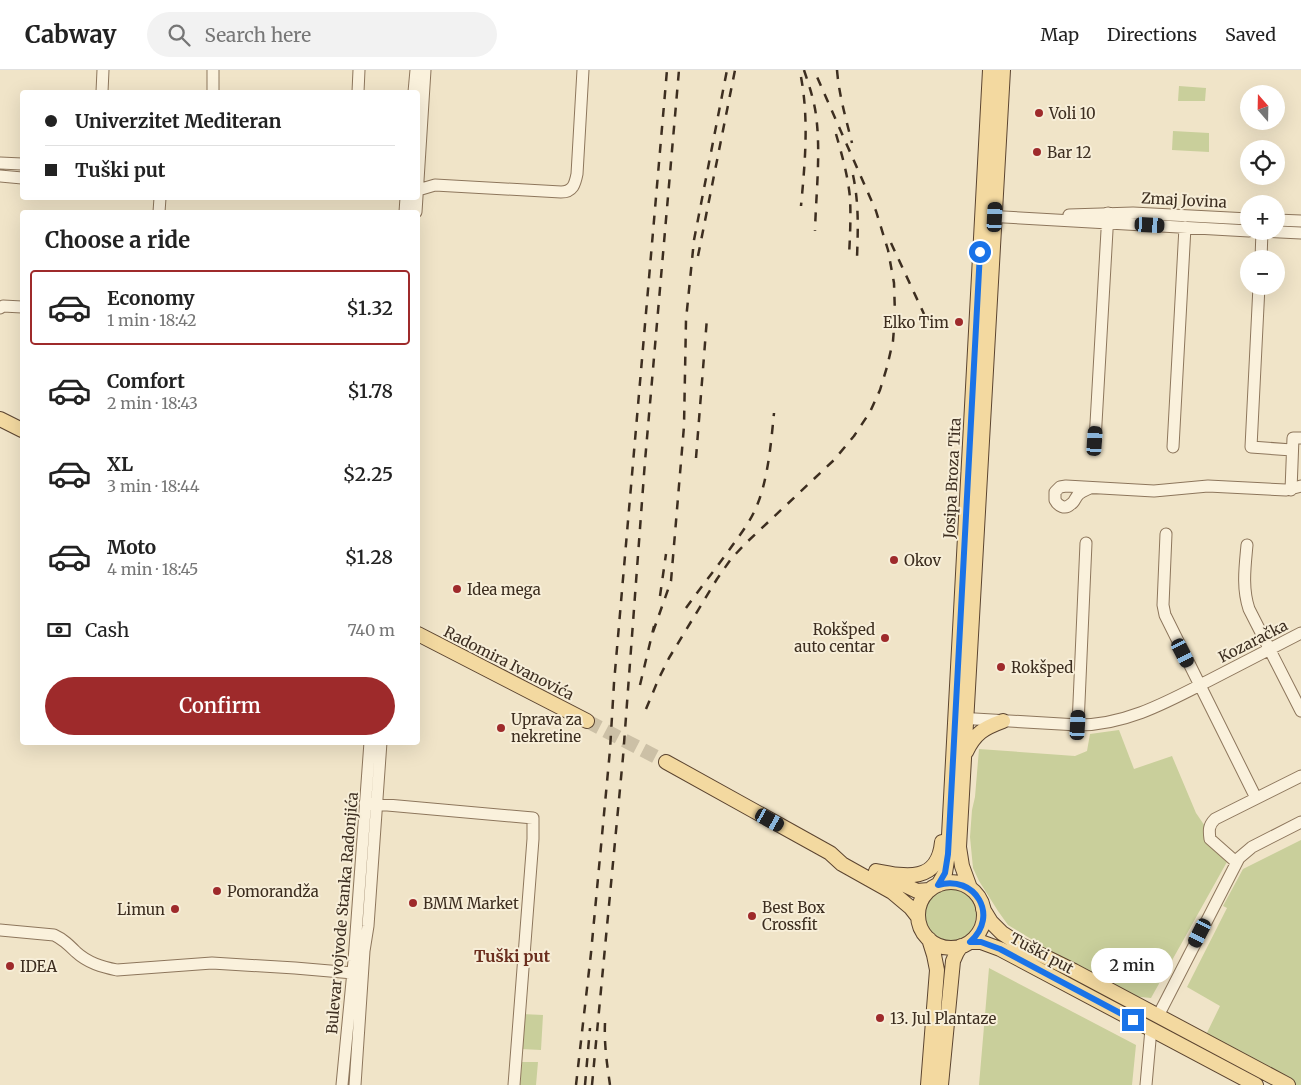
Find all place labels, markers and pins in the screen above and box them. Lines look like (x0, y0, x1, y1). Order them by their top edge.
place label: Voli 10 (1048, 104, 1096, 123)
marker: Voli 10 (1033, 107, 1045, 119)
place label: Bar 12 (1047, 143, 1091, 162)
marker: Bar 12 (1031, 146, 1043, 158)
place label: Elko Tim (883, 313, 949, 332)
marker: Elko Tim (953, 316, 965, 328)
place label: Okov (904, 551, 942, 570)
marker: Okov (888, 554, 900, 566)
place label: Idea mega (467, 580, 541, 599)
marker: Idea mega (451, 583, 463, 595)
place label: Rokšped auto centar (794, 620, 875, 656)
marker: Rokšped auto centar (879, 632, 891, 644)
place label: Rokšped (1011, 658, 1073, 677)
marker: Rokšped (995, 661, 1007, 673)
place label: Uprava za nekretine (511, 710, 582, 746)
marker: Uprava za nekretine (495, 722, 507, 734)
place label: Pomorandža (227, 882, 319, 901)
marker: Pomorandža (211, 885, 223, 897)
place label: BMM Market (423, 894, 519, 913)
marker: BMM Market (407, 897, 419, 909)
place label: Best Box Crossfit (762, 898, 825, 934)
place label: Limun (117, 900, 165, 919)
marker: Limun (169, 903, 181, 915)
marker: Best Box Crossfit (746, 910, 758, 922)
place label: IDEA (20, 957, 57, 976)
marker: IDEA (4, 960, 16, 972)
place label: 13. Jul Plantaze (890, 1009, 996, 1028)
marker: 13. Jul Plantaze (874, 1012, 886, 1024)

